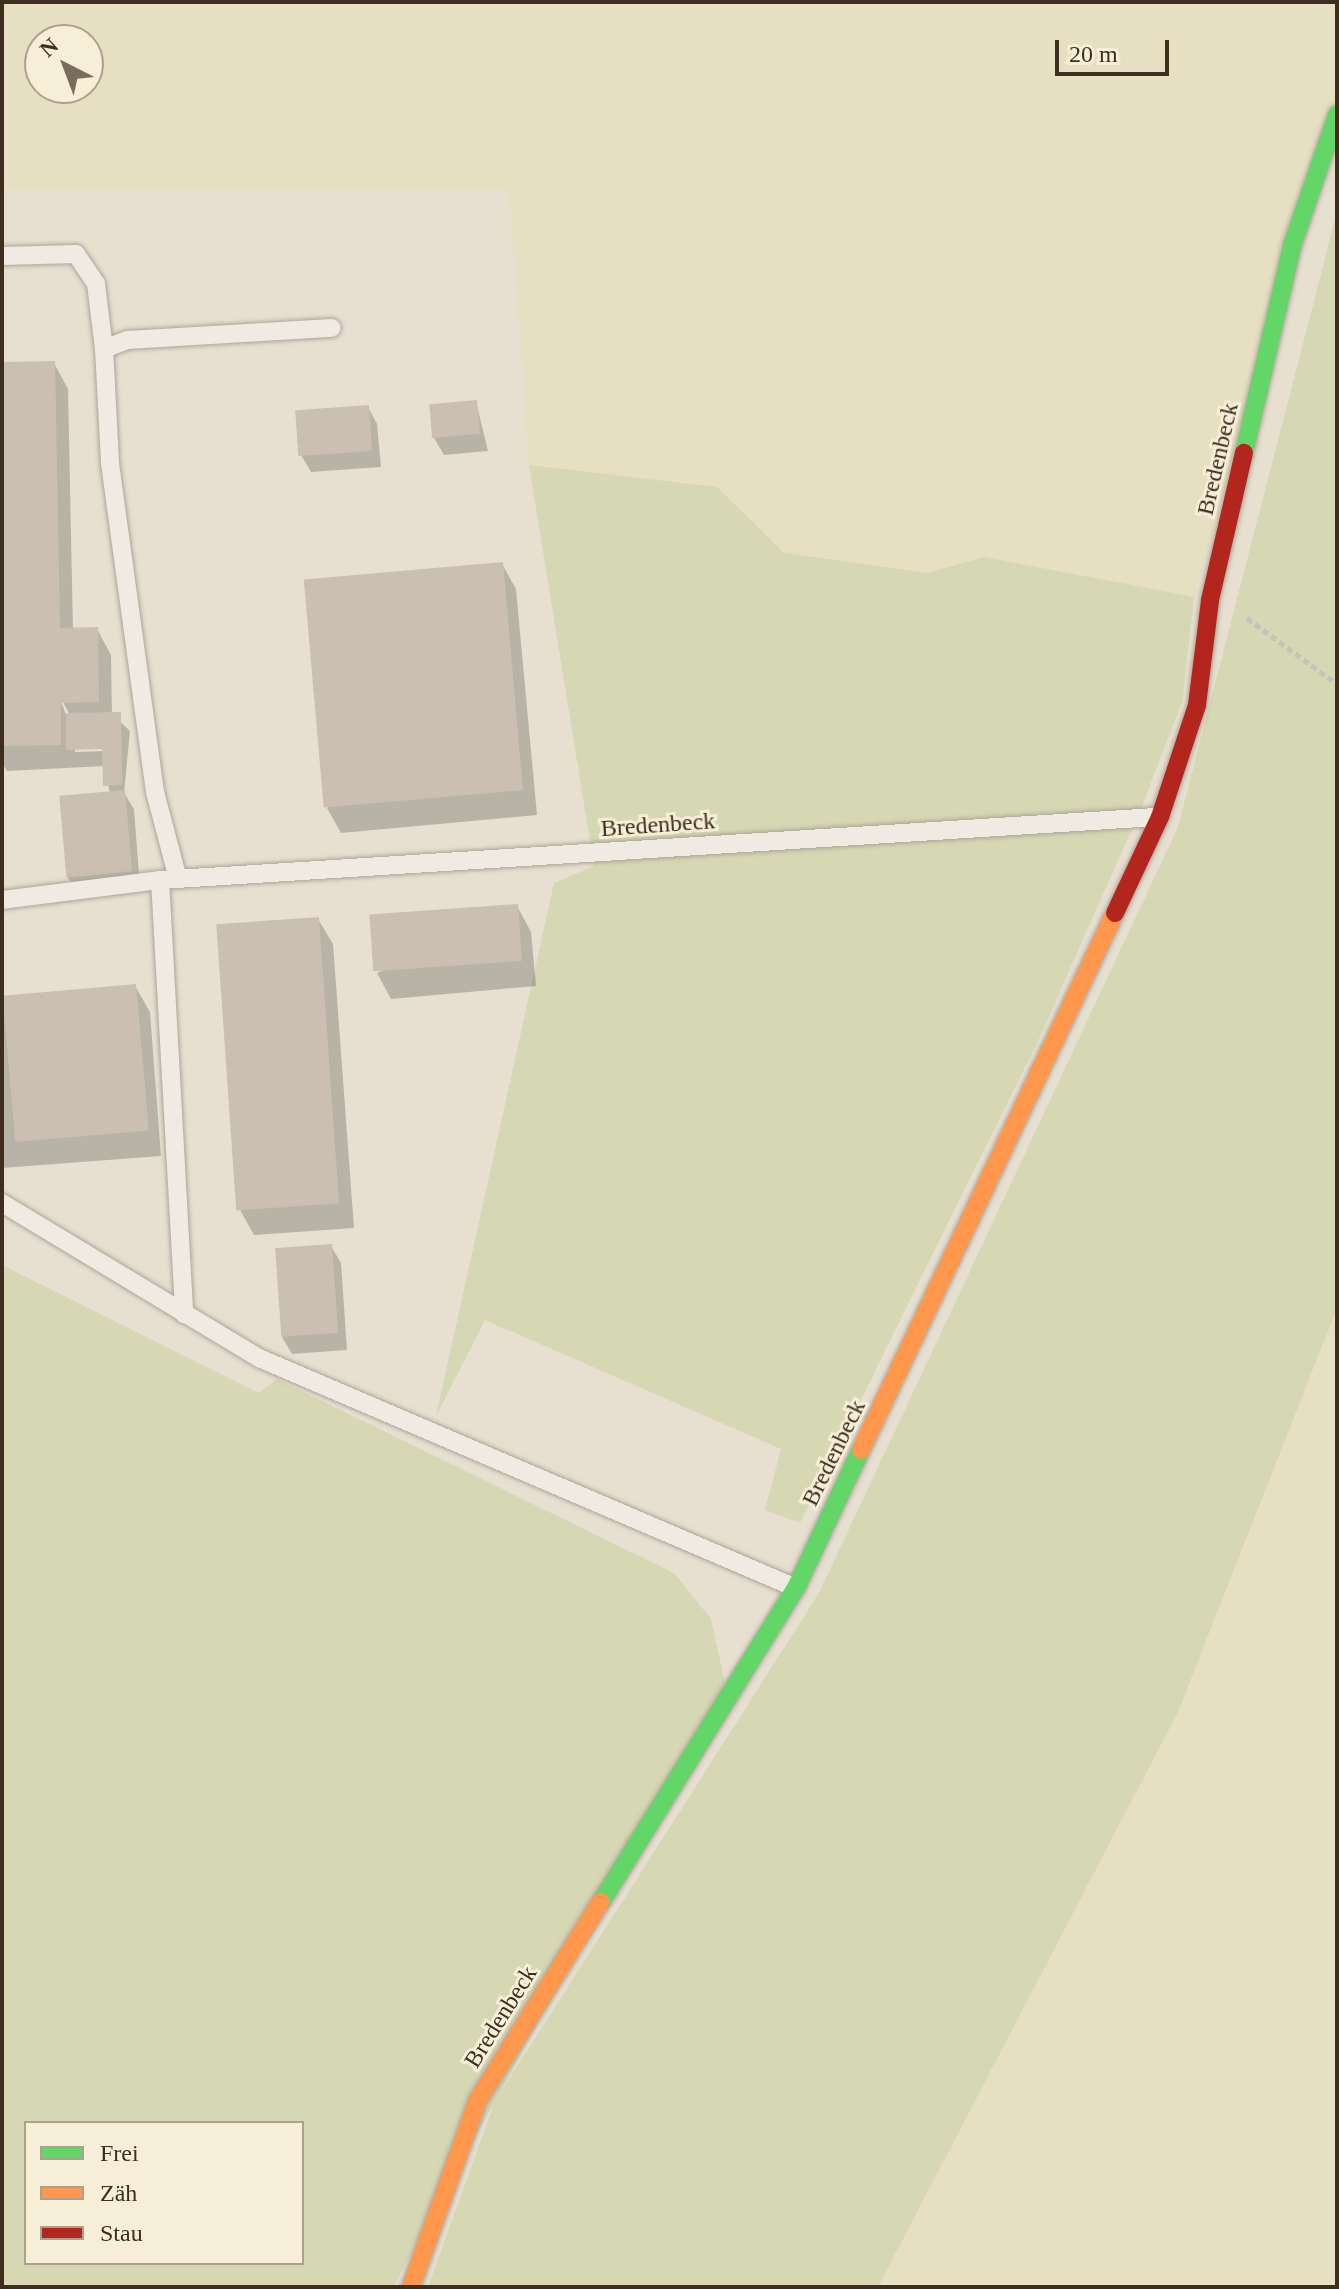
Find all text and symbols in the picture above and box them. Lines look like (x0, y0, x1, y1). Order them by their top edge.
north arrow (24, 24, 104, 104)
scale bar (1059, 24, 1173, 74)
text: N (35, 33, 63, 62)
text: 20 m (1069, 41, 1118, 67)
street label: Bredenbeck (1191, 400, 1245, 518)
street label: Bredenbeck (600, 807, 716, 843)
street label: Bredenbeck (796, 1395, 872, 1511)
street label: Bredenbeck (458, 1961, 544, 2073)
legend (24, 2121, 304, 2265)
text: Frei (100, 2140, 139, 2166)
text: Zäh (100, 2180, 137, 2206)
text: Stau (100, 2220, 143, 2246)

